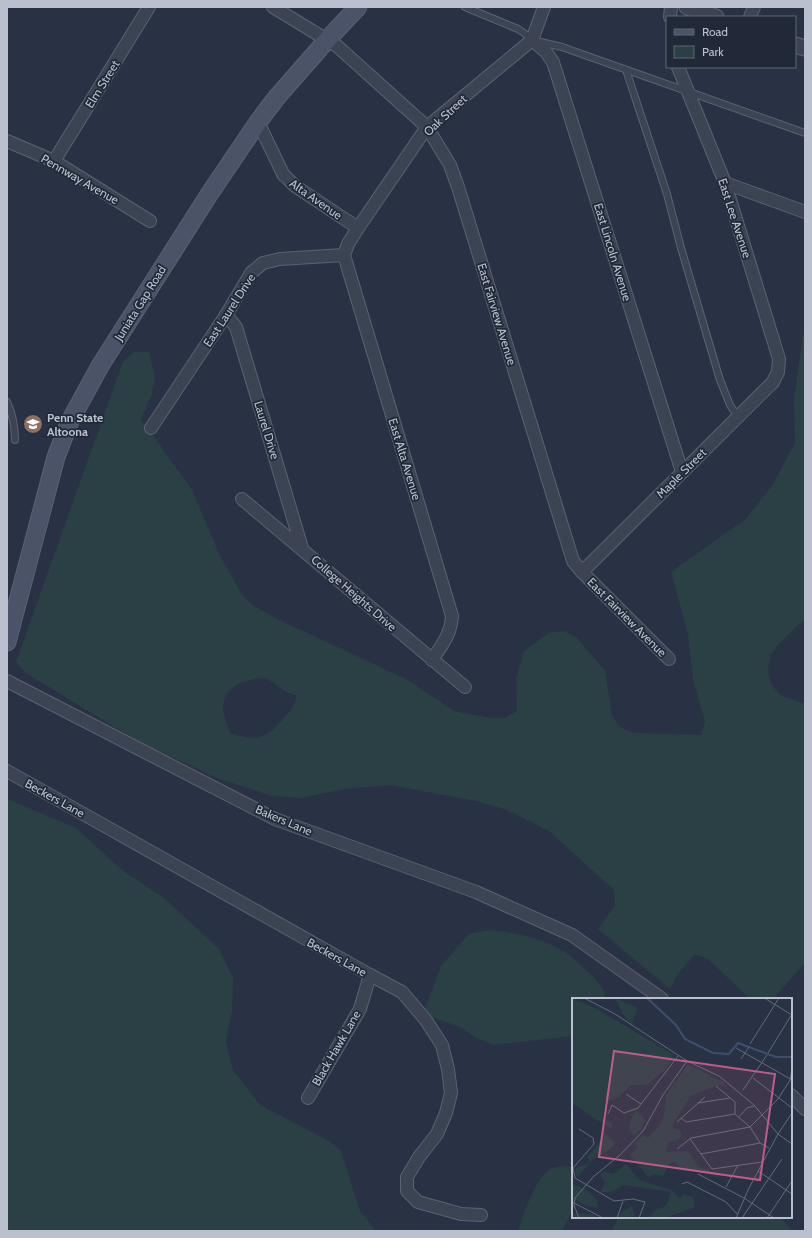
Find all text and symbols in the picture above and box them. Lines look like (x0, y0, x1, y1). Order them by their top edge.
legend (666, 16, 796, 68)
text: Road (702, 24, 728, 39)
text: Park (702, 44, 724, 59)
street label: Elm Street (81, 57, 123, 111)
street label: Oak Street (420, 91, 470, 139)
street label: Pennway Avenue (39, 151, 121, 207)
street label: Alta Avenue (287, 175, 345, 223)
street label: East Lee Avenue (715, 176, 755, 260)
street label: East Lincoln Avenue (591, 201, 635, 303)
street label: East Fairview Avenue (474, 261, 520, 367)
street label: Juniata Gap Road (110, 263, 169, 344)
street label: East Laurel Drive (200, 271, 258, 349)
street label: Laurel Drive (251, 399, 283, 461)
place label: Penn State Altoona (47, 410, 103, 439)
school or university icon: Penn State Altoona (22, 413, 44, 435)
street label: East Alta Avenue (385, 416, 425, 502)
street label: Maple Street (653, 445, 709, 501)
street label: College Heights Drive (308, 552, 400, 634)
street label: East Fairview Avenue (584, 574, 670, 660)
street label: Beckers Lane (22, 775, 88, 821)
street label: Bakers Lane (253, 801, 315, 839)
street label: Beckers Lane (304, 934, 370, 980)
inset map (572, 998, 792, 1218)
street label: Black Hawk Lane (308, 1008, 364, 1088)

